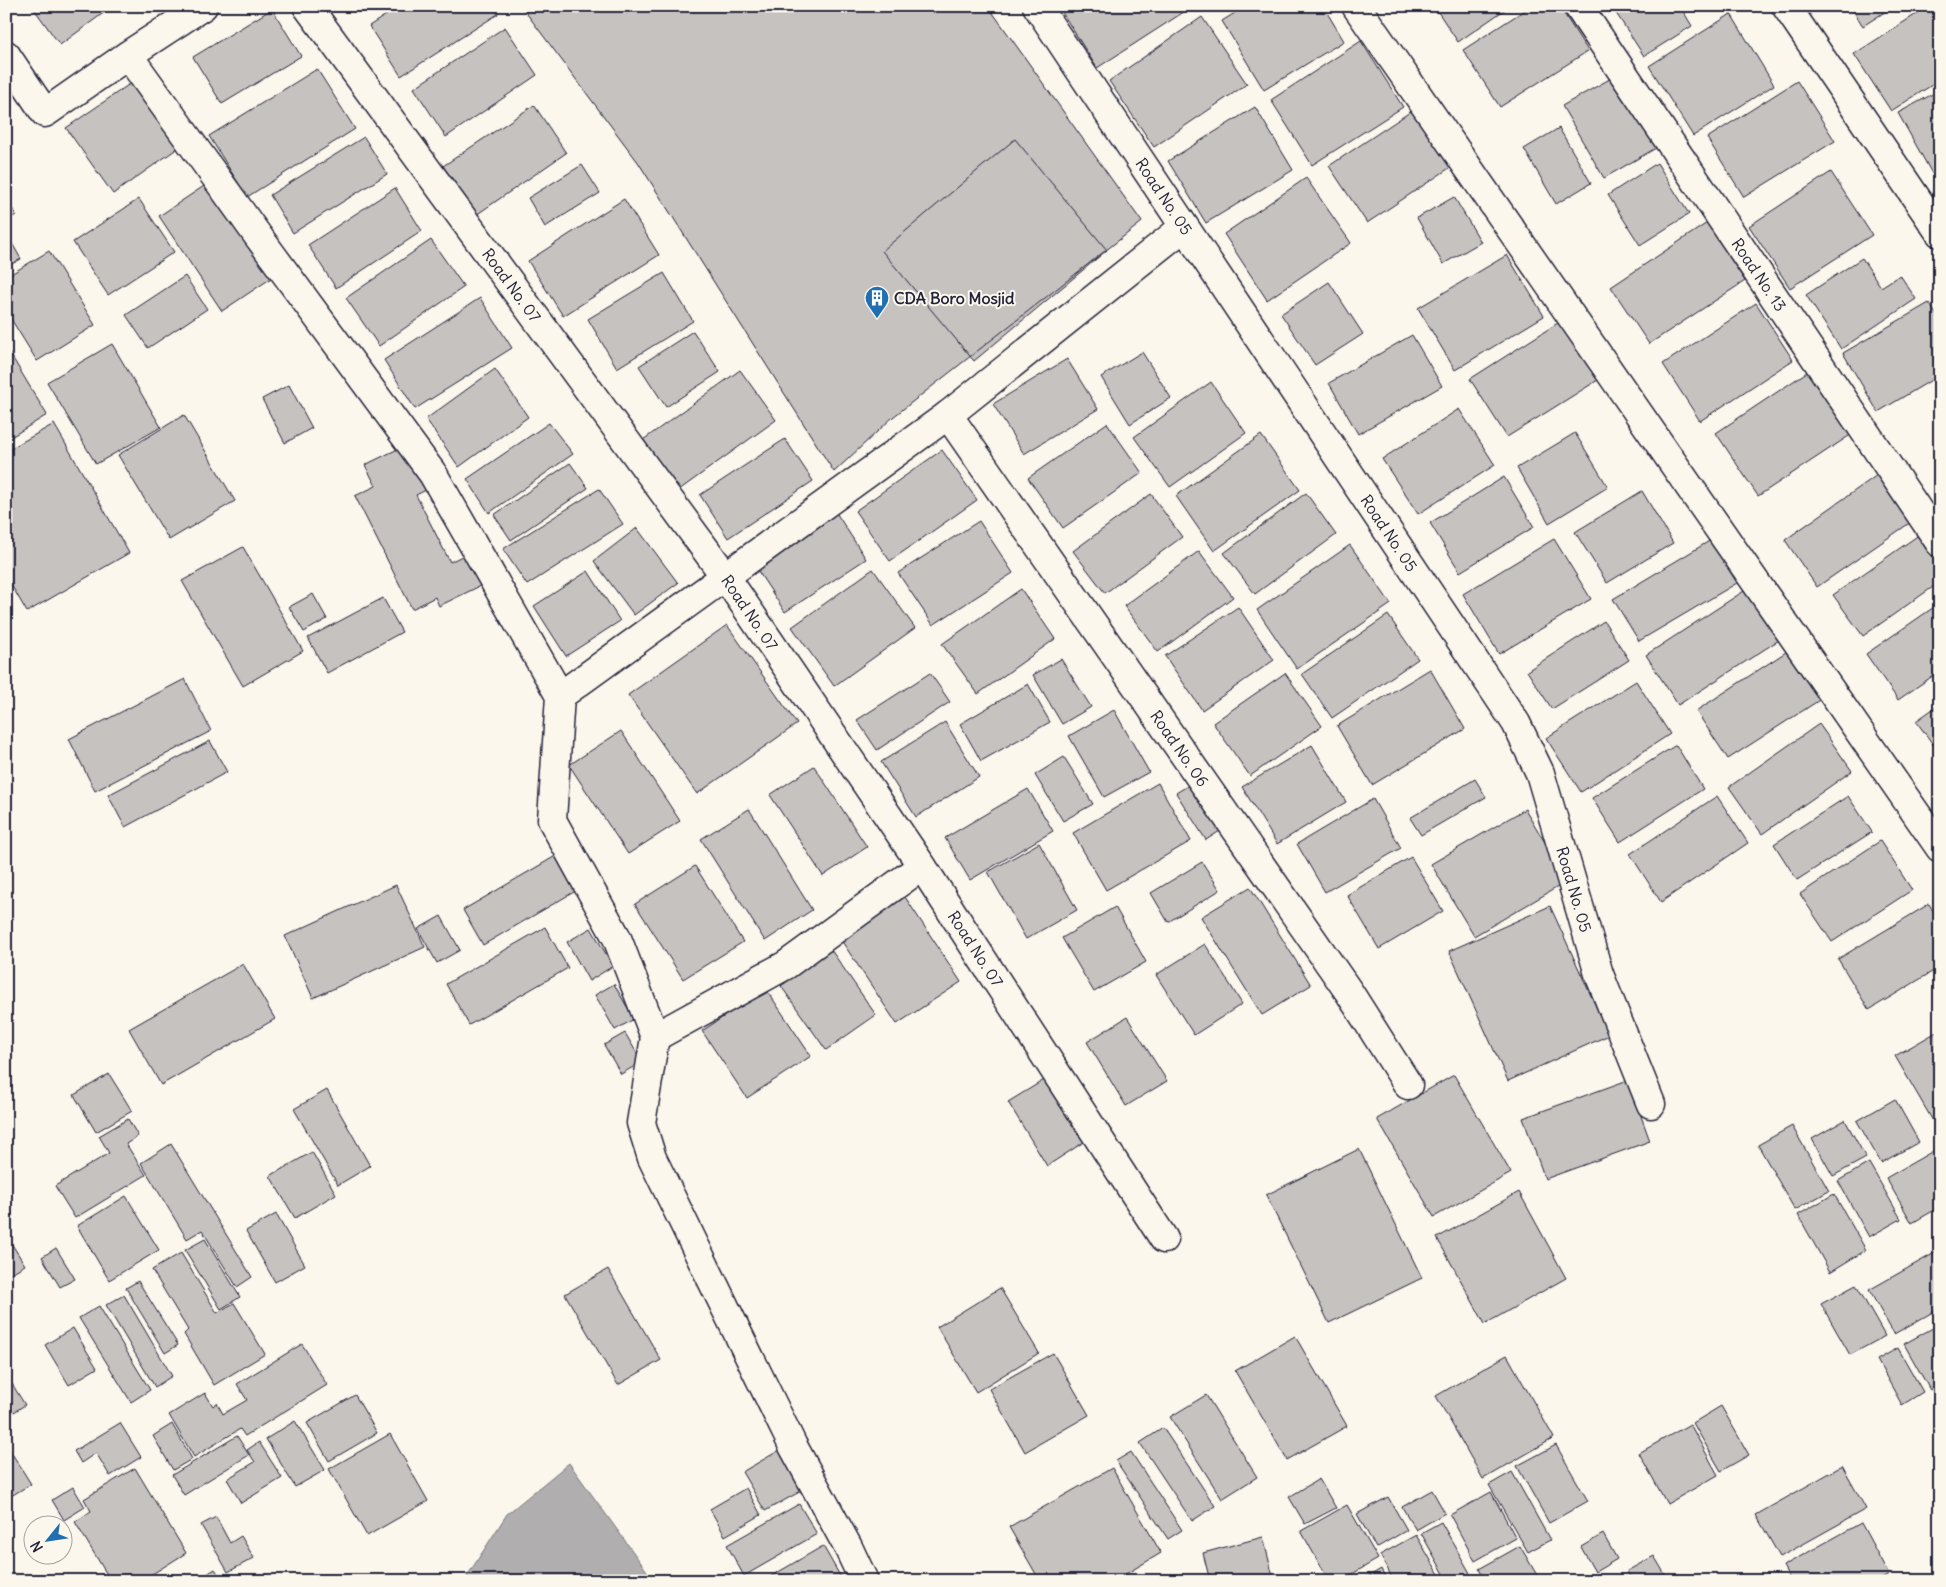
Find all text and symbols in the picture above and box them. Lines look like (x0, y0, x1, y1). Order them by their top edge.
street label: Road No. 05 (1131, 154, 1197, 239)
street label: Road No. 13 (1727, 234, 1791, 315)
street label: Road No. 07 (478, 244, 545, 326)
building icon: CDA Boro Mosjid (864, 285, 890, 319)
place label: CDA Boro Mosjid (894, 288, 1015, 308)
street label: Road No. 05 (1356, 491, 1422, 575)
street label: Road No. 07 (717, 571, 782, 654)
street label: Road No. 06 (1146, 706, 1213, 790)
street label: Road No. 05 (1552, 844, 1596, 934)
street label: Road No. 07 (944, 907, 1008, 991)
north arrow (22, 1514, 72, 1564)
text: N (27, 1538, 47, 1555)

